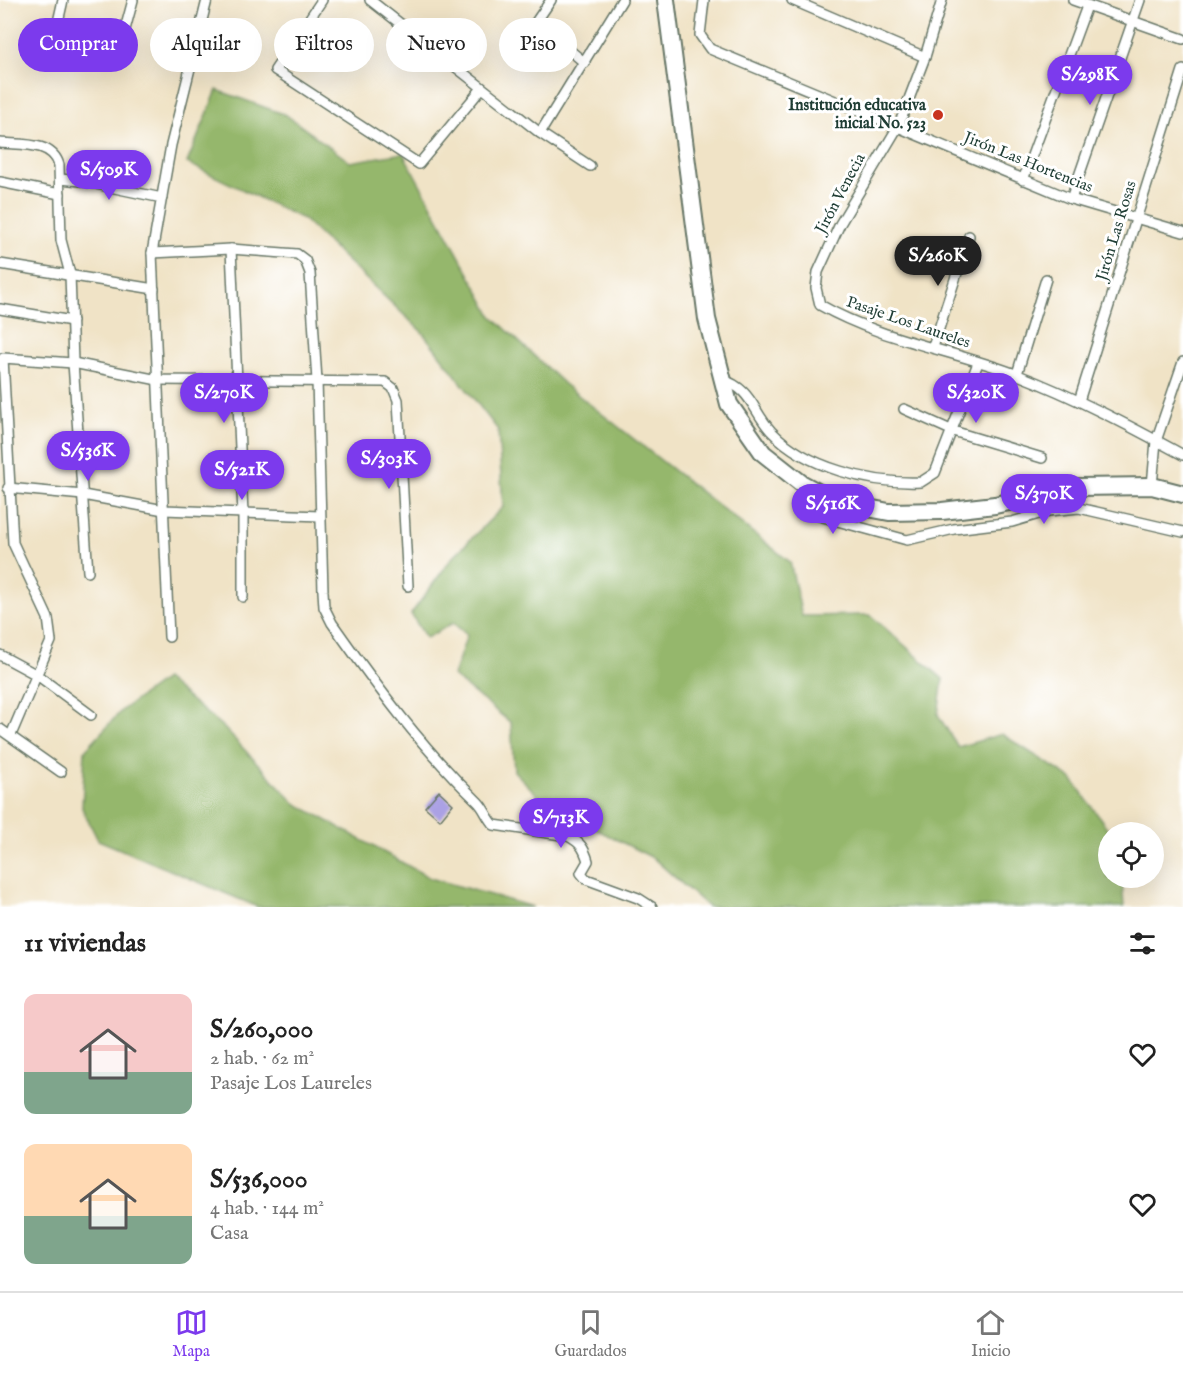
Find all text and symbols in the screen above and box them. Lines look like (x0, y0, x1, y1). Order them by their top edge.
chip: Comprar (18, 18, 138, 72)
chip: Alquilar (150, 18, 262, 72)
chip: Filtros (274, 18, 374, 72)
chip: Nuevo (386, 18, 487, 72)
chip: Piso (499, 18, 577, 72)
pin: S/298K (1041, 55, 1139, 106)
text: S/298K (1061, 62, 1119, 87)
place label: Institución educativa inicial No. 523 (788, 96, 927, 134)
marker: Institución educativa inicial No. 523 (931, 108, 945, 122)
street label: Jirón Las Hortencias (959, 127, 1096, 198)
pin: S/509K (60, 150, 158, 201)
street label: Jirón Venecia (811, 150, 871, 239)
text: S/509K (80, 157, 138, 182)
street label: Jirón Las Rosas (1092, 178, 1142, 285)
pin: S/260K (889, 236, 987, 287)
text: S/260K (908, 243, 968, 268)
street label: Pasaje Los Laureles (843, 292, 973, 354)
pin: S/270K (175, 373, 273, 424)
pin: S/320K (927, 373, 1025, 424)
text: S/270K (194, 380, 254, 405)
text: S/320K (947, 380, 1005, 405)
pin: S/536K (39, 431, 137, 482)
text: S/536K (61, 438, 115, 463)
pin: S/303K (340, 439, 438, 490)
text: S/303K (361, 446, 417, 471)
pin: S/521K (193, 450, 291, 501)
text: S/521K (214, 457, 270, 482)
pin: S/370K (995, 474, 1093, 525)
text: S/370K (1015, 481, 1073, 506)
pin: S/516K (784, 484, 882, 535)
text: S/516K (806, 491, 860, 516)
pin: S/713K (512, 798, 610, 849)
text: S/713K (533, 805, 589, 830)
map controls (1098, 822, 1164, 888)
button: locate (1098, 822, 1164, 888)
text: 11 viviendas (24, 927, 146, 960)
icon: filters (1126, 927, 1159, 960)
text: S/260,000 (210, 1013, 313, 1046)
icon: home (72, 1018, 144, 1090)
icon: heart (1126, 1038, 1159, 1071)
text: 2 hab. · 62 m² (210, 1046, 314, 1071)
text: Pasaje Los Laureles (210, 1071, 372, 1096)
text: S/536,000 (210, 1163, 308, 1196)
icon: home (72, 1168, 144, 1240)
icon: heart (1126, 1188, 1159, 1221)
text: 4 hab. · 144 m² (210, 1196, 324, 1221)
text: Casa (210, 1221, 249, 1246)
tab: Mapa (172, 1306, 210, 1362)
tab: Guardados (555, 1306, 627, 1362)
tab: Inicio (971, 1306, 1011, 1362)

